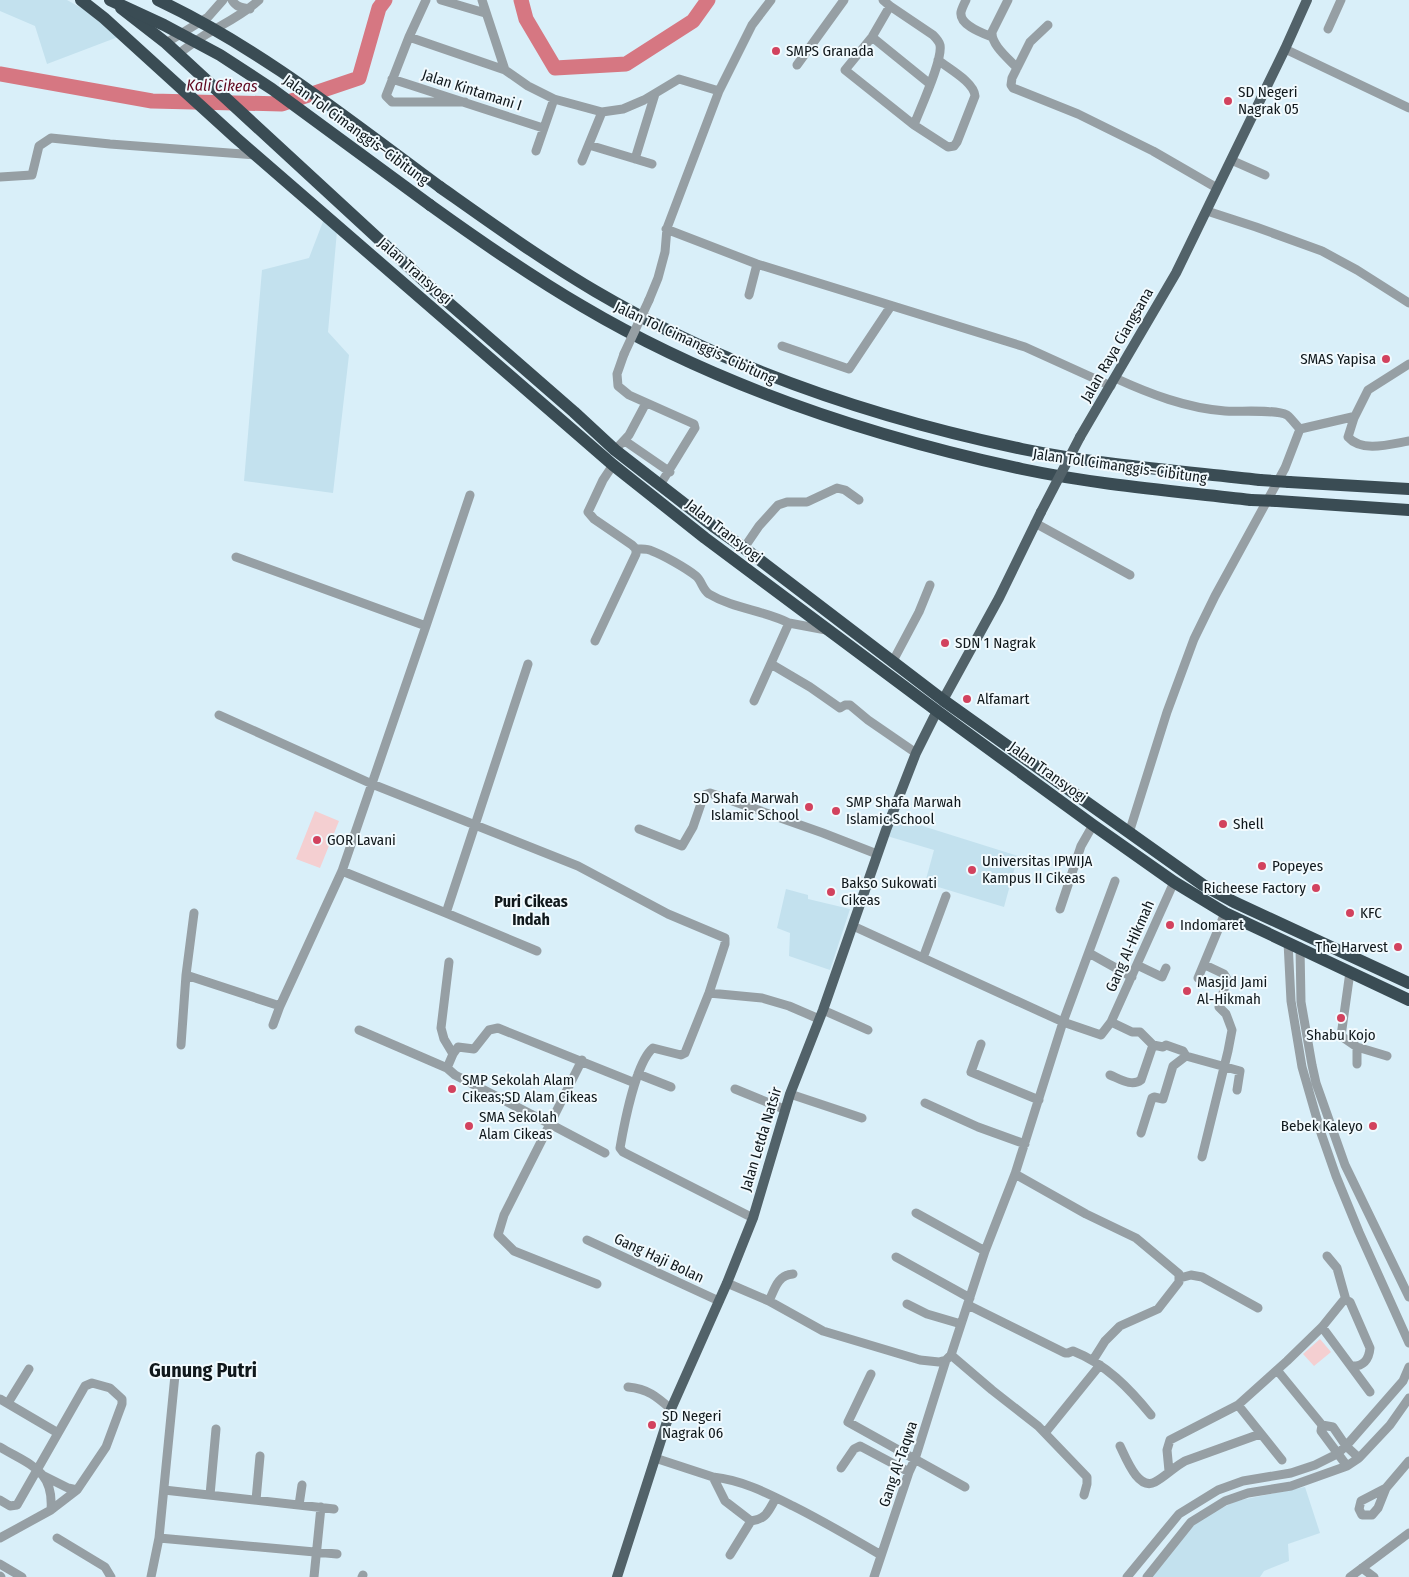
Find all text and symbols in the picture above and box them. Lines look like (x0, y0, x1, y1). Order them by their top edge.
place label: SMPS Granada (786, 42, 874, 60)
marker: SMPS Granada (770, 45, 782, 57)
street label: Jalan Kintamani I (420, 65, 524, 115)
street label: Jalan Tol Cimanggis–Cibitung (280, 71, 432, 189)
water label: Kali Cikeas (186, 75, 258, 96)
place label: SD Negeri Nagrak 05 (1238, 83, 1299, 118)
marker: SD Negeri Nagrak 05 (1222, 95, 1234, 107)
street label: Jalan Transyogi (374, 234, 456, 308)
street label: Jalan Raya Ciangsana (1077, 285, 1157, 405)
street label: Jalan Tol Cimanggis–Cibitung (612, 298, 778, 388)
place label: SMAS Yapisa (1300, 350, 1376, 368)
marker: SMAS Yapisa (1380, 353, 1392, 365)
street label: Jalan Tol Cimanggis–Cibitung (1032, 445, 1208, 487)
street label: Jalan Transyogi (682, 496, 766, 566)
place label: SDN 1 Nagrak (955, 634, 1036, 652)
marker: SDN 1 Nagrak (939, 637, 951, 649)
place label: Alfamart (977, 690, 1030, 708)
marker: Alfamart (961, 693, 973, 705)
street label: Jalan Transyogi (1005, 738, 1091, 806)
place label: SD Shafa Marwah Islamic School (693, 789, 799, 824)
place label: SMP Shafa Marwah Islamic School (846, 793, 961, 828)
marker: SD Shafa Marwah Islamic School (803, 801, 815, 813)
marker: SMP Shafa Marwah Islamic School (830, 805, 842, 817)
place label: Shell (1233, 815, 1264, 833)
marker: Shell (1217, 818, 1229, 830)
place label: GOR Lavani (327, 831, 396, 849)
marker: GOR Lavani (311, 834, 323, 846)
place label: Universitas IPWIJA Kampus II Cikeas (982, 852, 1093, 887)
place label: Popeyes (1272, 857, 1323, 875)
marker: Popeyes (1256, 860, 1268, 872)
marker: Universitas IPWIJA Kampus II Cikeas (966, 864, 978, 876)
place label: Bakso Sukowati Cikeas (841, 874, 937, 909)
place label: Richeese Factory (1204, 879, 1306, 897)
marker: Richeese Factory (1310, 882, 1322, 894)
marker: Bakso Sukowati Cikeas (825, 886, 837, 898)
district label: Puri Cikeas Indah (494, 892, 568, 929)
street label: Gang Al-Hikmah (1102, 897, 1158, 995)
place label: KFC (1360, 904, 1382, 922)
marker: KFC (1344, 907, 1356, 919)
place label: Indomaret (1180, 916, 1244, 934)
marker: Indomaret (1164, 919, 1176, 931)
place label: The Harvest (1315, 938, 1388, 956)
marker: The Harvest (1392, 941, 1404, 953)
place label: Masjid Jami Al-Hikmah (1197, 973, 1267, 1008)
marker: Masjid Jami Al-Hikmah (1181, 985, 1193, 997)
marker: Shabu Kojo (1335, 1012, 1347, 1024)
place label: Shabu Kojo (1306, 1026, 1376, 1044)
place label: SMP Sekolah Alam Cikeas;SD Alam Cikeas (462, 1071, 597, 1106)
marker: SMP Sekolah Alam Cikeas;SD Alam Cikeas (446, 1083, 458, 1095)
street label: Jalan Letda Natsir (737, 1084, 786, 1193)
place label: SMA Sekolah Alam Cikeas (479, 1108, 557, 1143)
place label: Bebek Kaleyo (1281, 1117, 1363, 1135)
marker: SMA Sekolah Alam Cikeas (463, 1120, 475, 1132)
marker: Bebek Kaleyo (1367, 1120, 1379, 1132)
street label: Gang Haji Bolan (611, 1229, 707, 1287)
district label: Gunung Putri (149, 1358, 257, 1382)
place label: SD Negeri Nagrak 06 (662, 1407, 723, 1442)
marker: SD Negeri Nagrak 06 (646, 1419, 658, 1431)
street label: Gang Al-Taqwa (875, 1419, 921, 1509)

